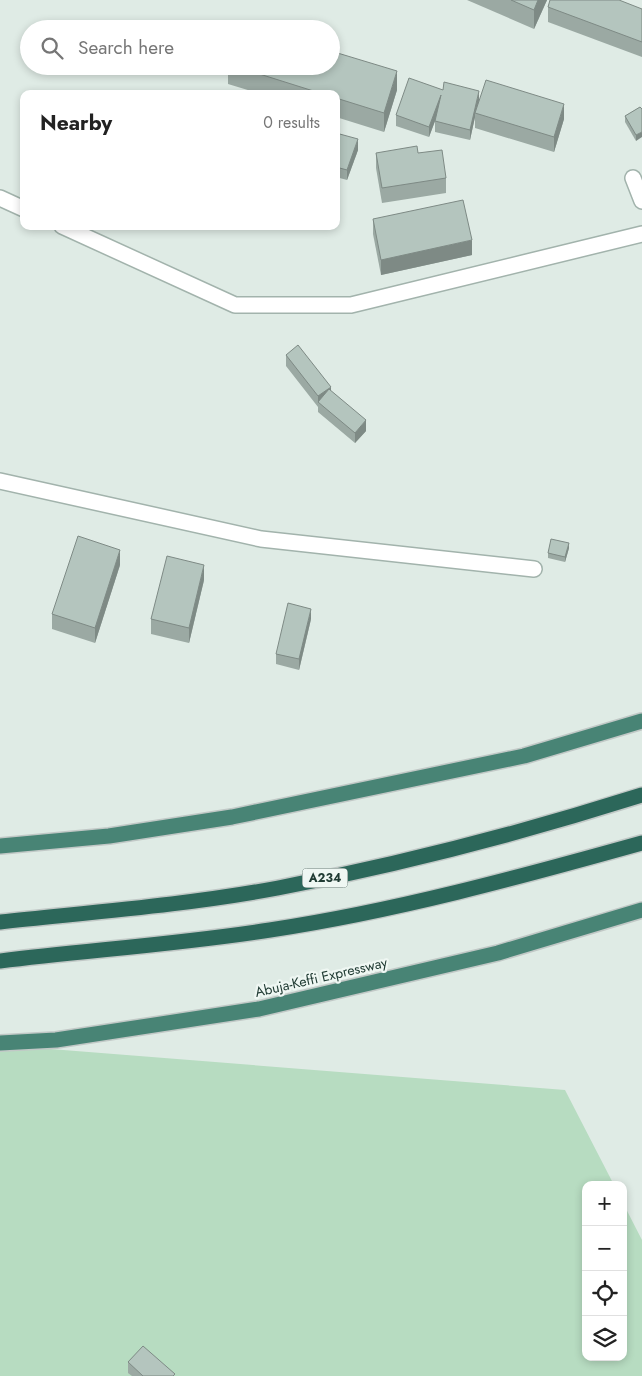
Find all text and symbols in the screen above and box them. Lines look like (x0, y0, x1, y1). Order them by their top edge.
search box (20, 20, 340, 75)
icon: search (38, 34, 66, 62)
text: Search here (78, 34, 174, 61)
text: Nearby (40, 108, 112, 138)
text: 0 results (263, 111, 320, 134)
road number: A234 (302, 868, 348, 888)
street label: Abuja-Keffi Expressway (253, 952, 390, 1002)
map controls (582, 1181, 627, 1361)
button: + (582, 1181, 627, 1226)
button: − (582, 1226, 627, 1271)
button: locate (582, 1271, 627, 1316)
button: layers (582, 1316, 627, 1361)

